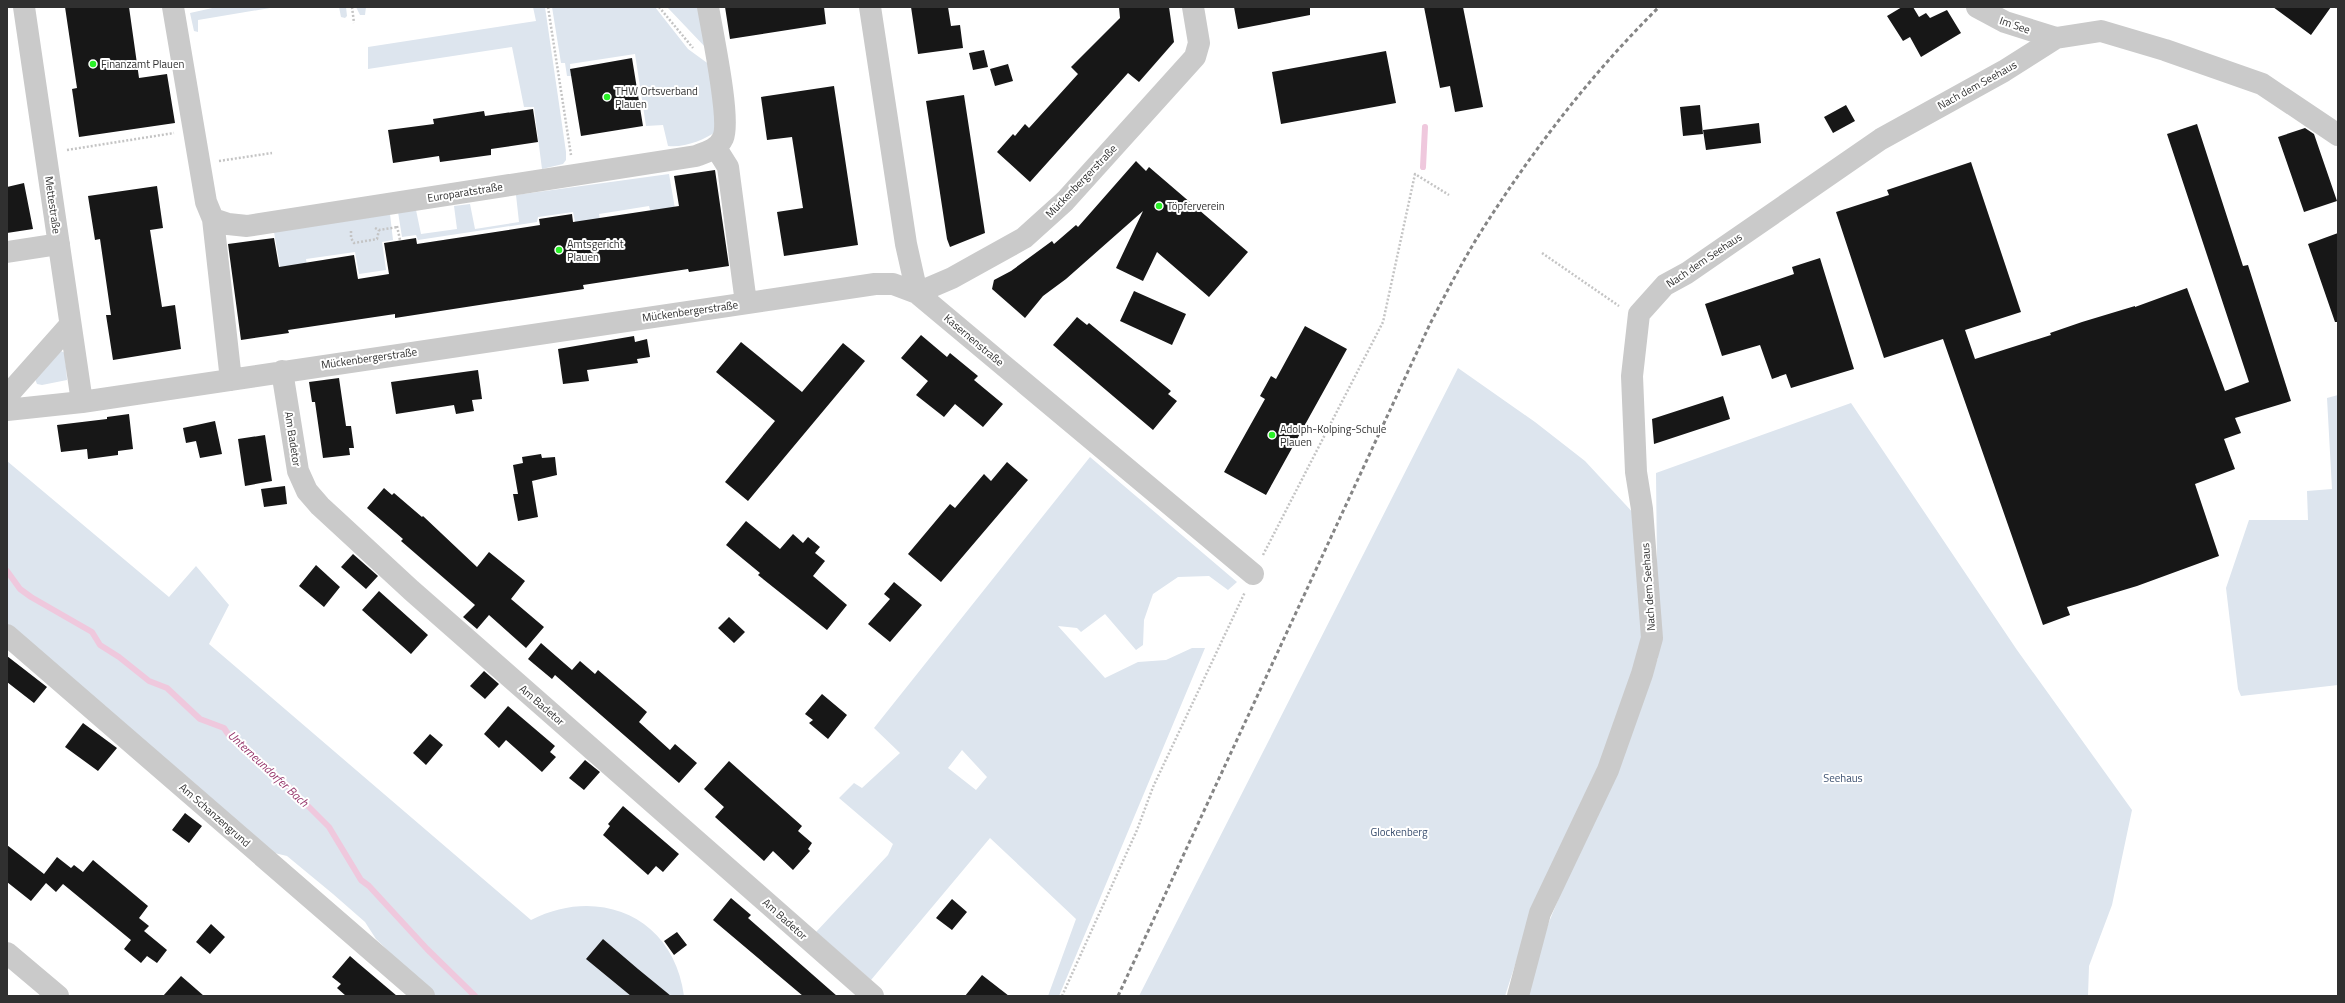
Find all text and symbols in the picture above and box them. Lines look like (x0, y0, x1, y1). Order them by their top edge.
street label: Im See (1998, 12, 2033, 38)
place label: Finanzamt Plauen (101, 56, 184, 72)
street label: Nach dem Seehaus (1934, 57, 2020, 113)
marker: Finanzamt Plauen (88, 59, 98, 69)
place label: THW Ortsverband Plauen (615, 83, 698, 112)
marker: THW Ortsverband Plauen (602, 92, 612, 102)
street label: Mückenbergerstraße (1042, 140, 1121, 221)
street label: Mettestraße (41, 175, 65, 235)
street label: Europaratstraße (426, 178, 504, 206)
place label: Töpferverein (1167, 198, 1225, 214)
marker: Töpferverein (1154, 201, 1164, 211)
street label: Nach dem Seehaus (1663, 229, 1745, 291)
place label: Amtsgericht Plauen (567, 236, 624, 265)
marker: Amtsgericht Plauen (554, 245, 564, 255)
street label: Mückenbergerstraße (641, 296, 739, 326)
street label: Kasernenstraße (941, 310, 1008, 370)
street label: Mückenbergerstraße (320, 343, 418, 373)
street label: Am Badetor (281, 410, 305, 468)
place label: Adolph-Kolping-Schule Plauen (1280, 421, 1387, 450)
marker: Adolph-Kolping-Schule Plauen (1267, 430, 1277, 440)
street label: Nach dem Seehaus (1637, 542, 1659, 632)
street label: Am Badetor (516, 681, 568, 729)
water label: Unterneundorfer Bach (224, 726, 314, 812)
park label: Seehaus (1823, 770, 1863, 786)
street label: Am Schanzengrund (176, 780, 254, 851)
park label: Glockenberg (1370, 824, 1428, 840)
street label: Am Badetor (759, 895, 811, 944)

